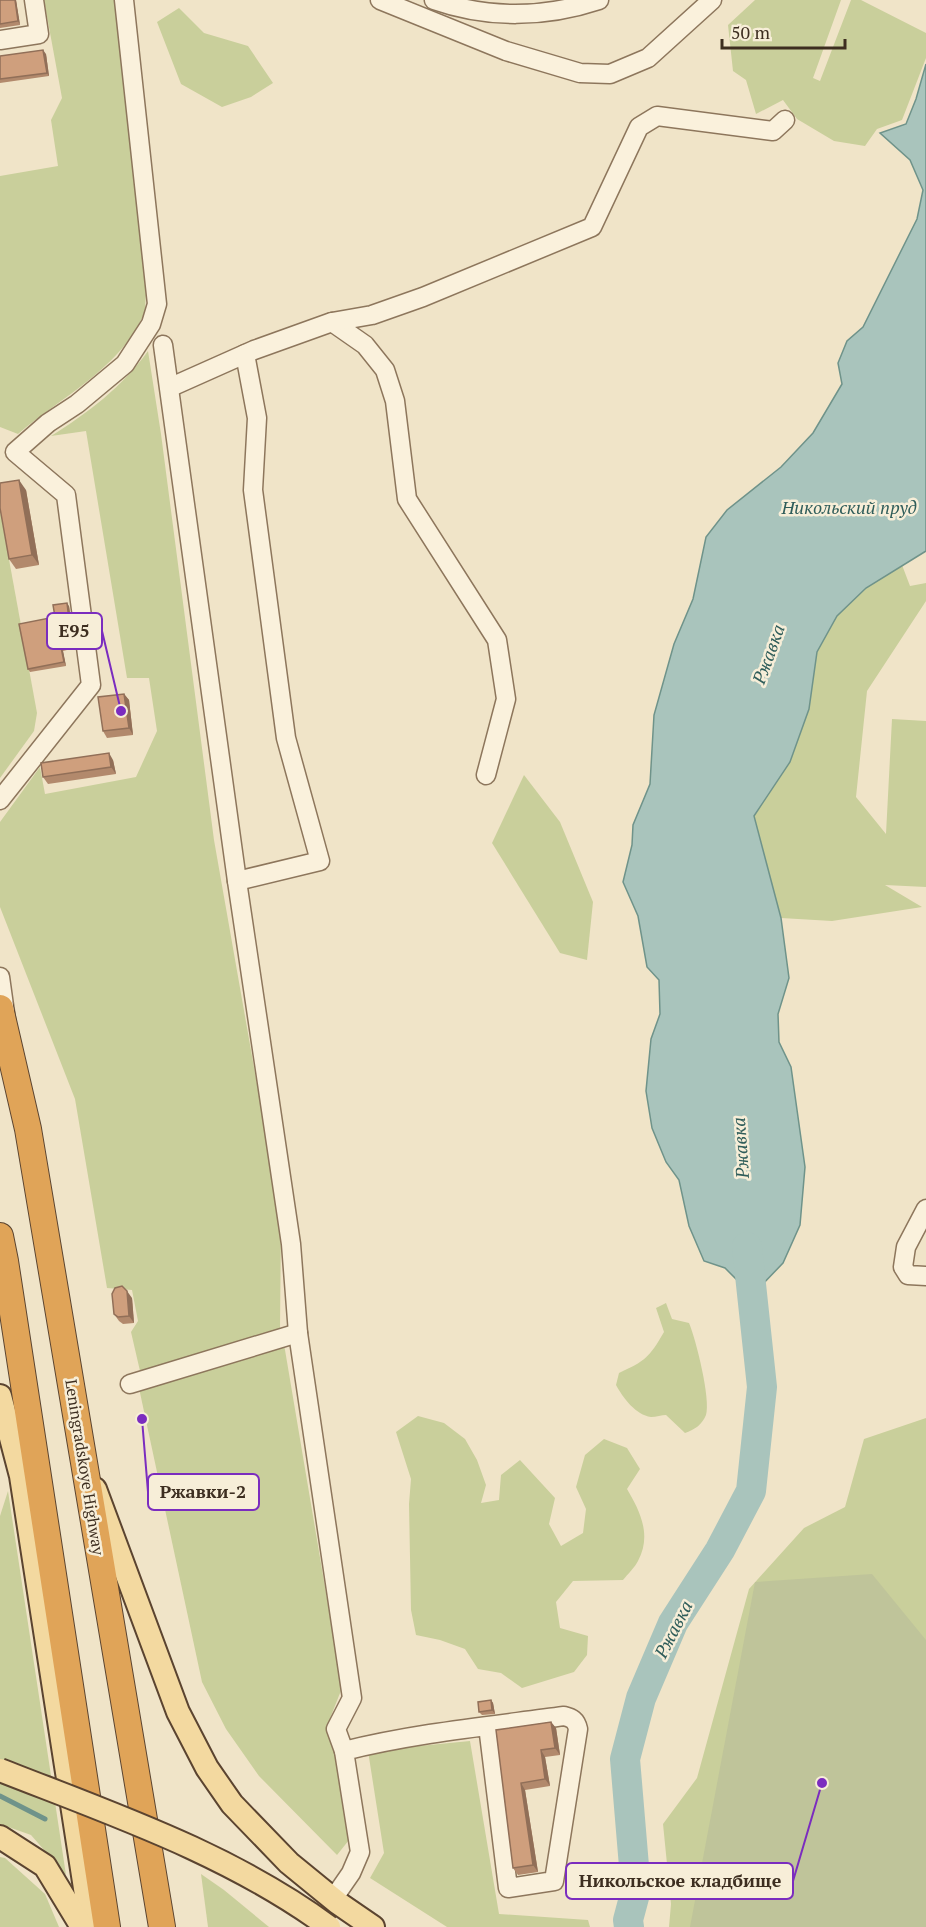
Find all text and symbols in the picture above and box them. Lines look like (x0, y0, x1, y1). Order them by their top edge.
scale bar (722, 12, 845, 50)
text: 50 m (731, 20, 771, 44)
water label: Никольский пруд (780, 495, 917, 519)
callout: E95 (47, 613, 102, 649)
text: E95 (58, 618, 90, 642)
water label: Ржавка (746, 621, 790, 688)
water label: Ржавка (726, 1117, 754, 1180)
street label: Leningradskoye Highway (60, 1378, 110, 1557)
callout: Ржавки-2 (148, 1474, 259, 1510)
text: Ржавки-2 (160, 1479, 246, 1503)
water label: Ржавка (648, 1596, 698, 1663)
callout: Никольское кладбище (566, 1863, 793, 1899)
text: Никольское кладбище (579, 1868, 782, 1892)

